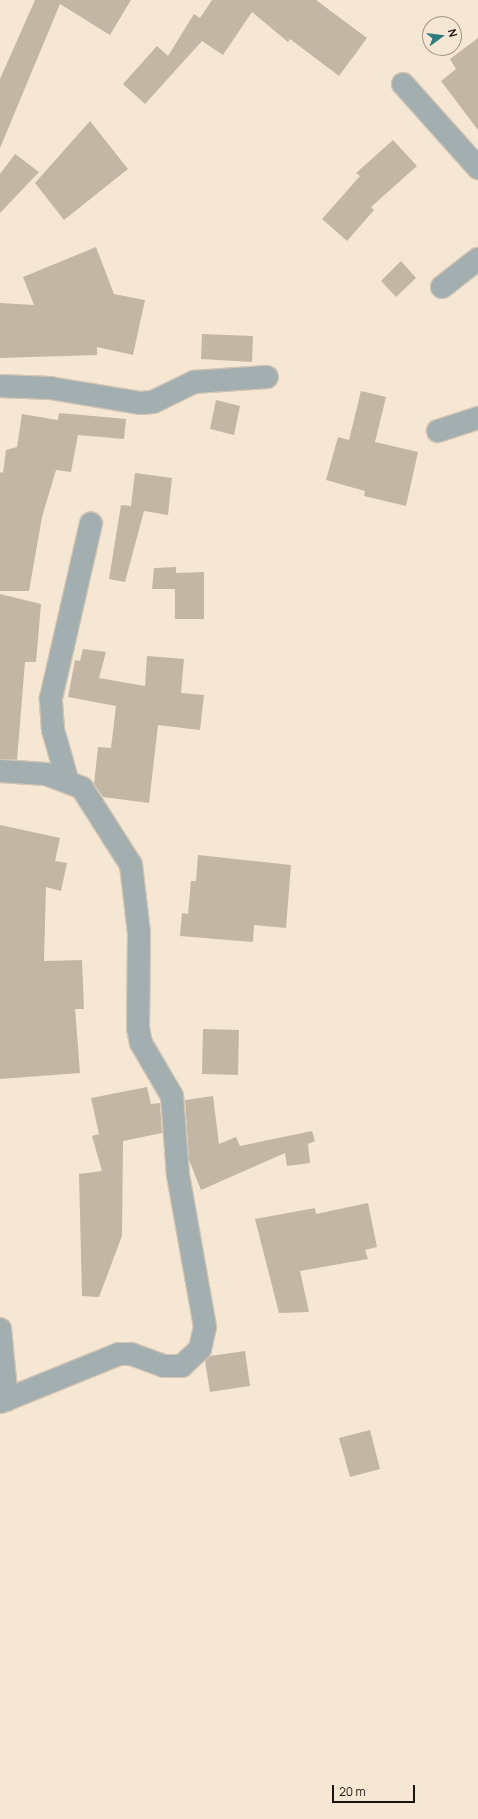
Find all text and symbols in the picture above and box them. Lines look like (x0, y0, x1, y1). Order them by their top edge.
north arrow (422, 16, 462, 56)
text: N (445, 27, 461, 39)
scale bar (334, 1777, 417, 1803)
text: 20 m (339, 1783, 366, 1800)

